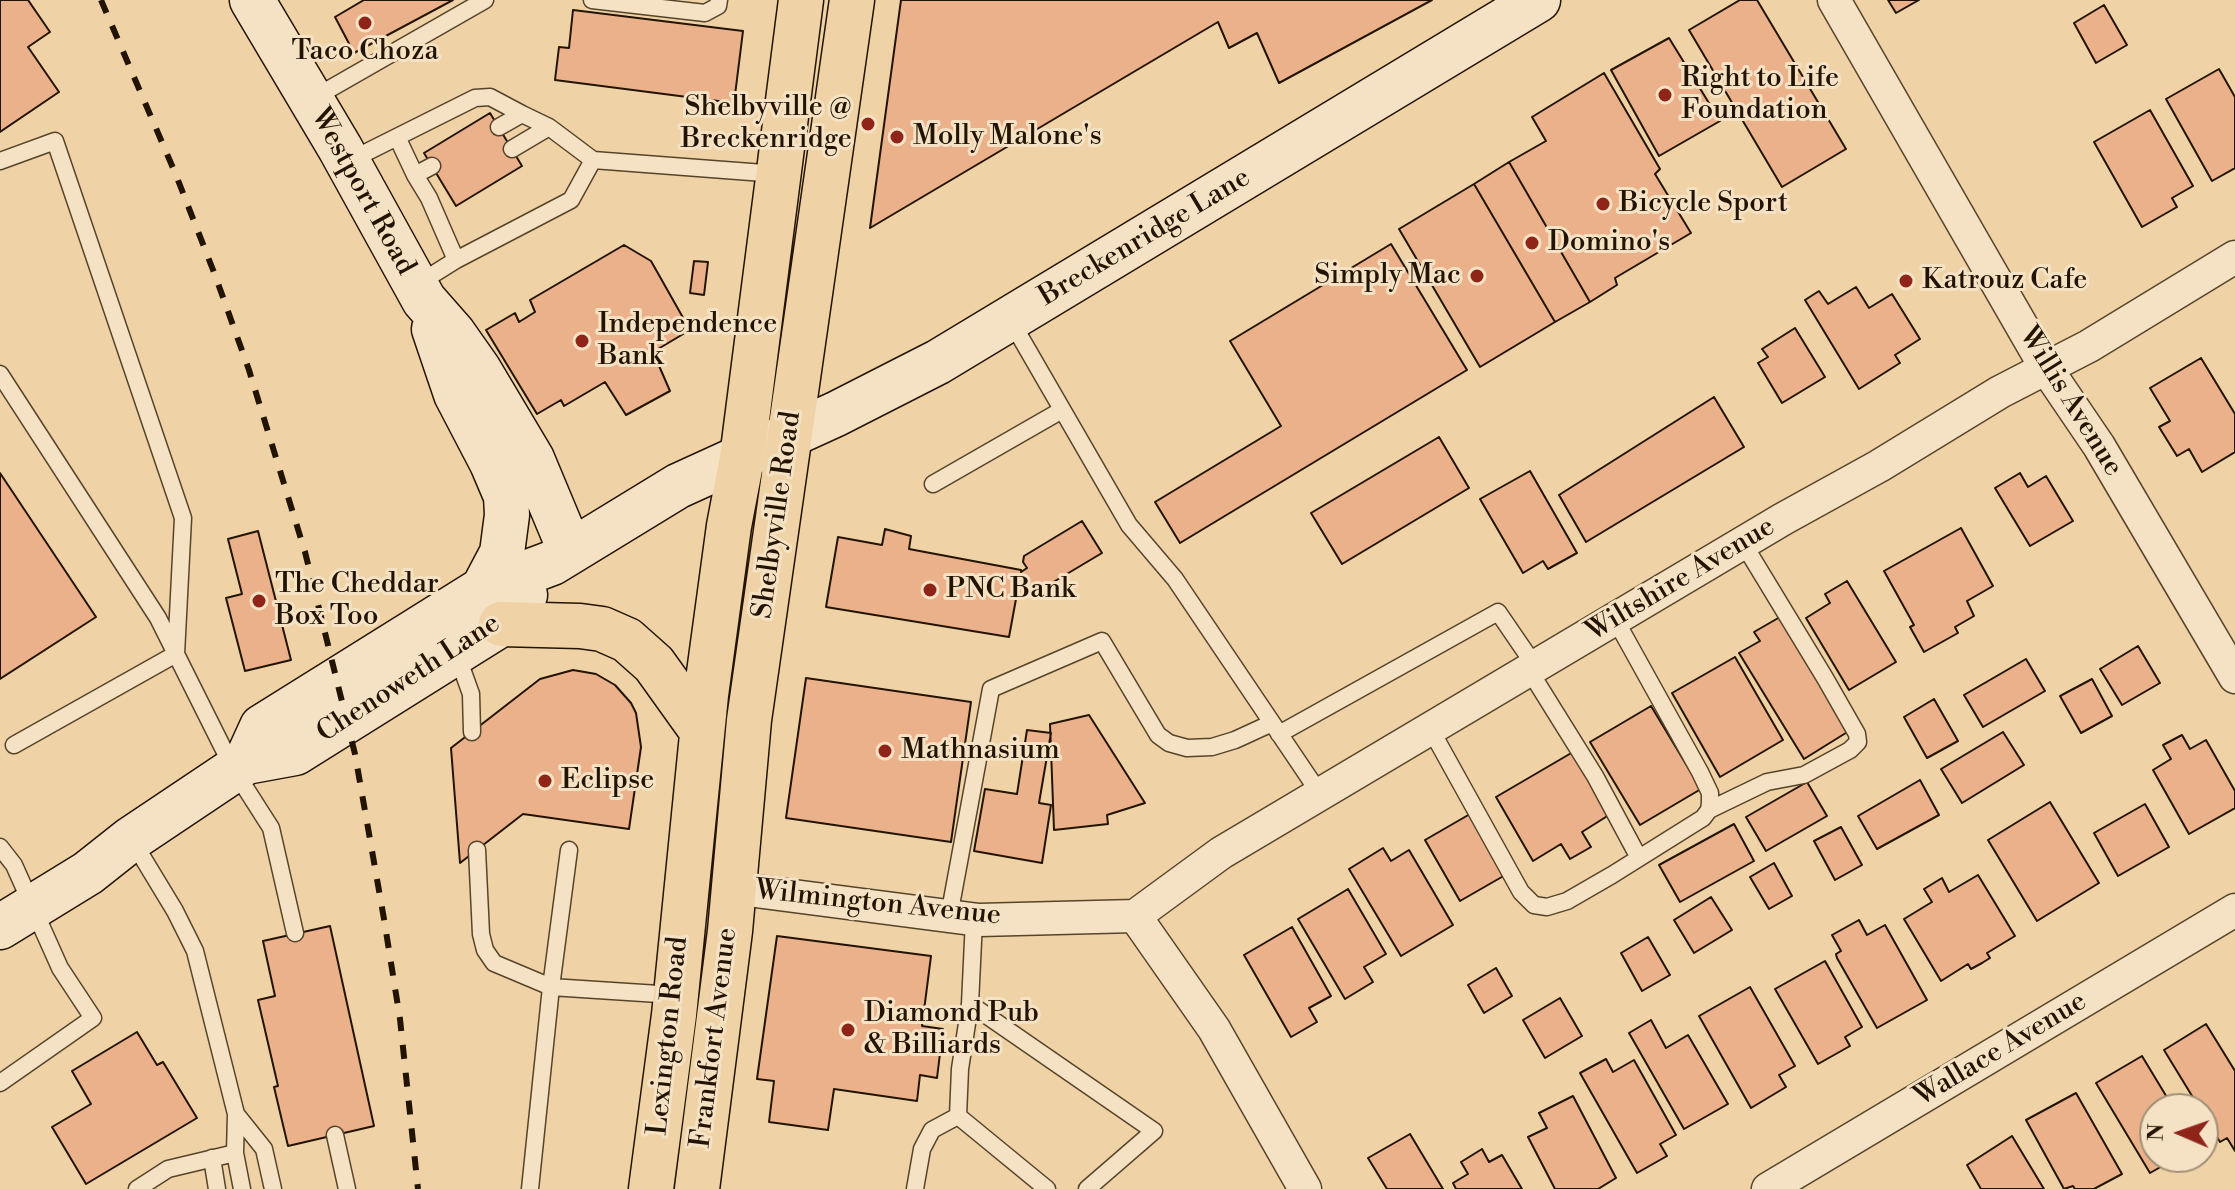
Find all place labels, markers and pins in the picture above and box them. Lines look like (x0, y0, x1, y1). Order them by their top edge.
marker: Taco Choza (356, 14, 374, 32)
place label: Taco Choza (291, 35, 439, 69)
place label: Right to Life Foundation (1681, 62, 1839, 128)
marker: Right to Life Foundation (1656, 86, 1674, 104)
place label: Shelbyville @ Breckenridge (681, 91, 852, 157)
marker: Shelbyville @ Breckenridge (859, 115, 877, 133)
place label: Molly Malone's (913, 120, 1102, 154)
marker: Molly Malone's (888, 128, 906, 146)
place label: Bicycle Sport (1619, 187, 1788, 221)
marker: Bicycle Sport (1594, 195, 1612, 213)
place label: Domino's (1548, 226, 1670, 260)
marker: Domino's (1523, 234, 1541, 252)
place label: Simply Mac (1314, 259, 1461, 293)
place label: Katrouz Cafe (1922, 264, 2087, 298)
marker: Simply Mac (1468, 267, 1486, 285)
marker: Katrouz Cafe (1897, 272, 1915, 290)
place label: Independence Bank (598, 308, 777, 374)
marker: Independence Bank (573, 332, 591, 350)
place label: The Cheddar Box Too (275, 568, 439, 634)
place label: PNC Bank (946, 573, 1076, 607)
marker: PNC Bank (921, 581, 939, 599)
marker: The Cheddar Box Too (250, 592, 268, 610)
place label: Mathnasium (901, 734, 1060, 768)
marker: Mathnasium (876, 742, 894, 760)
place label: Eclipse (561, 764, 654, 798)
marker: Eclipse (536, 772, 554, 790)
place label: Diamond Pub & Billiards (864, 997, 1039, 1063)
marker: Diamond Pub & Billiards (839, 1021, 857, 1039)

